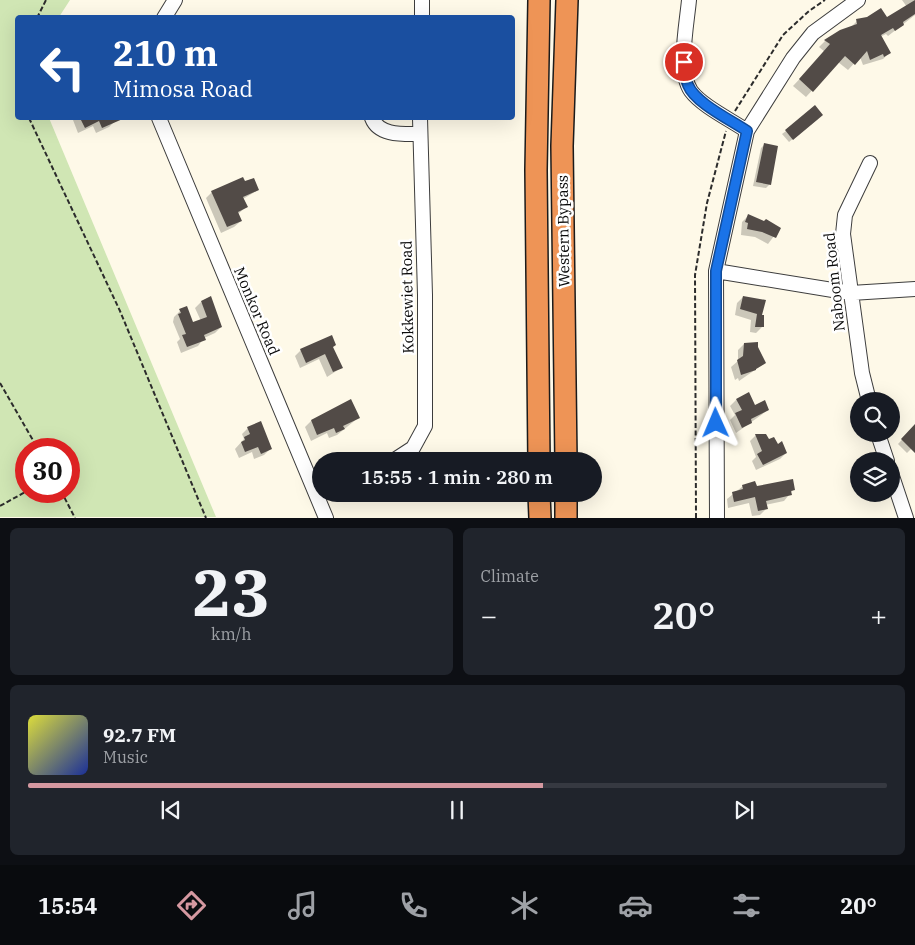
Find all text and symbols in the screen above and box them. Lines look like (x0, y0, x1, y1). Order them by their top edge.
text: 210 m (113, 30, 218, 76)
icon: left (30, 35, 95, 100)
pin (663, 41, 705, 83)
icon: arrive (670, 48, 698, 76)
text: Mimosa Road (113, 74, 253, 103)
street label: Western Bypass (553, 175, 573, 287)
street label: Naboom Road (819, 232, 849, 332)
street label: Kokkewiet Road (397, 240, 417, 354)
street label: Monkor Road (230, 264, 284, 358)
map controls (850, 392, 900, 502)
button: search (850, 392, 900, 442)
position arrow (689, 396, 741, 448)
speed limit sign: 30 (15, 438, 80, 503)
button: layers (850, 452, 900, 502)
text: 15:55 · 1 min · 280 m (361, 465, 553, 489)
text: 23 (192, 549, 270, 634)
text: Climate (481, 566, 539, 586)
text: 20° (652, 590, 715, 639)
text: − (481, 597, 497, 634)
text: + (870, 597, 887, 634)
text: km/h (211, 624, 251, 644)
text: 92.7 FM (103, 723, 176, 747)
text: Music (103, 747, 148, 767)
icon: previous (157, 796, 185, 824)
icon: pause (443, 796, 471, 824)
icon: next (730, 796, 758, 824)
icon: directions (174, 888, 209, 923)
icon: music (285, 888, 320, 923)
icon: phone (396, 888, 431, 923)
icon: climate (507, 888, 542, 923)
icon: car (618, 888, 653, 923)
icon: filters (729, 888, 764, 923)
text: 15:54 (38, 891, 98, 920)
text: 20° (840, 891, 877, 920)

